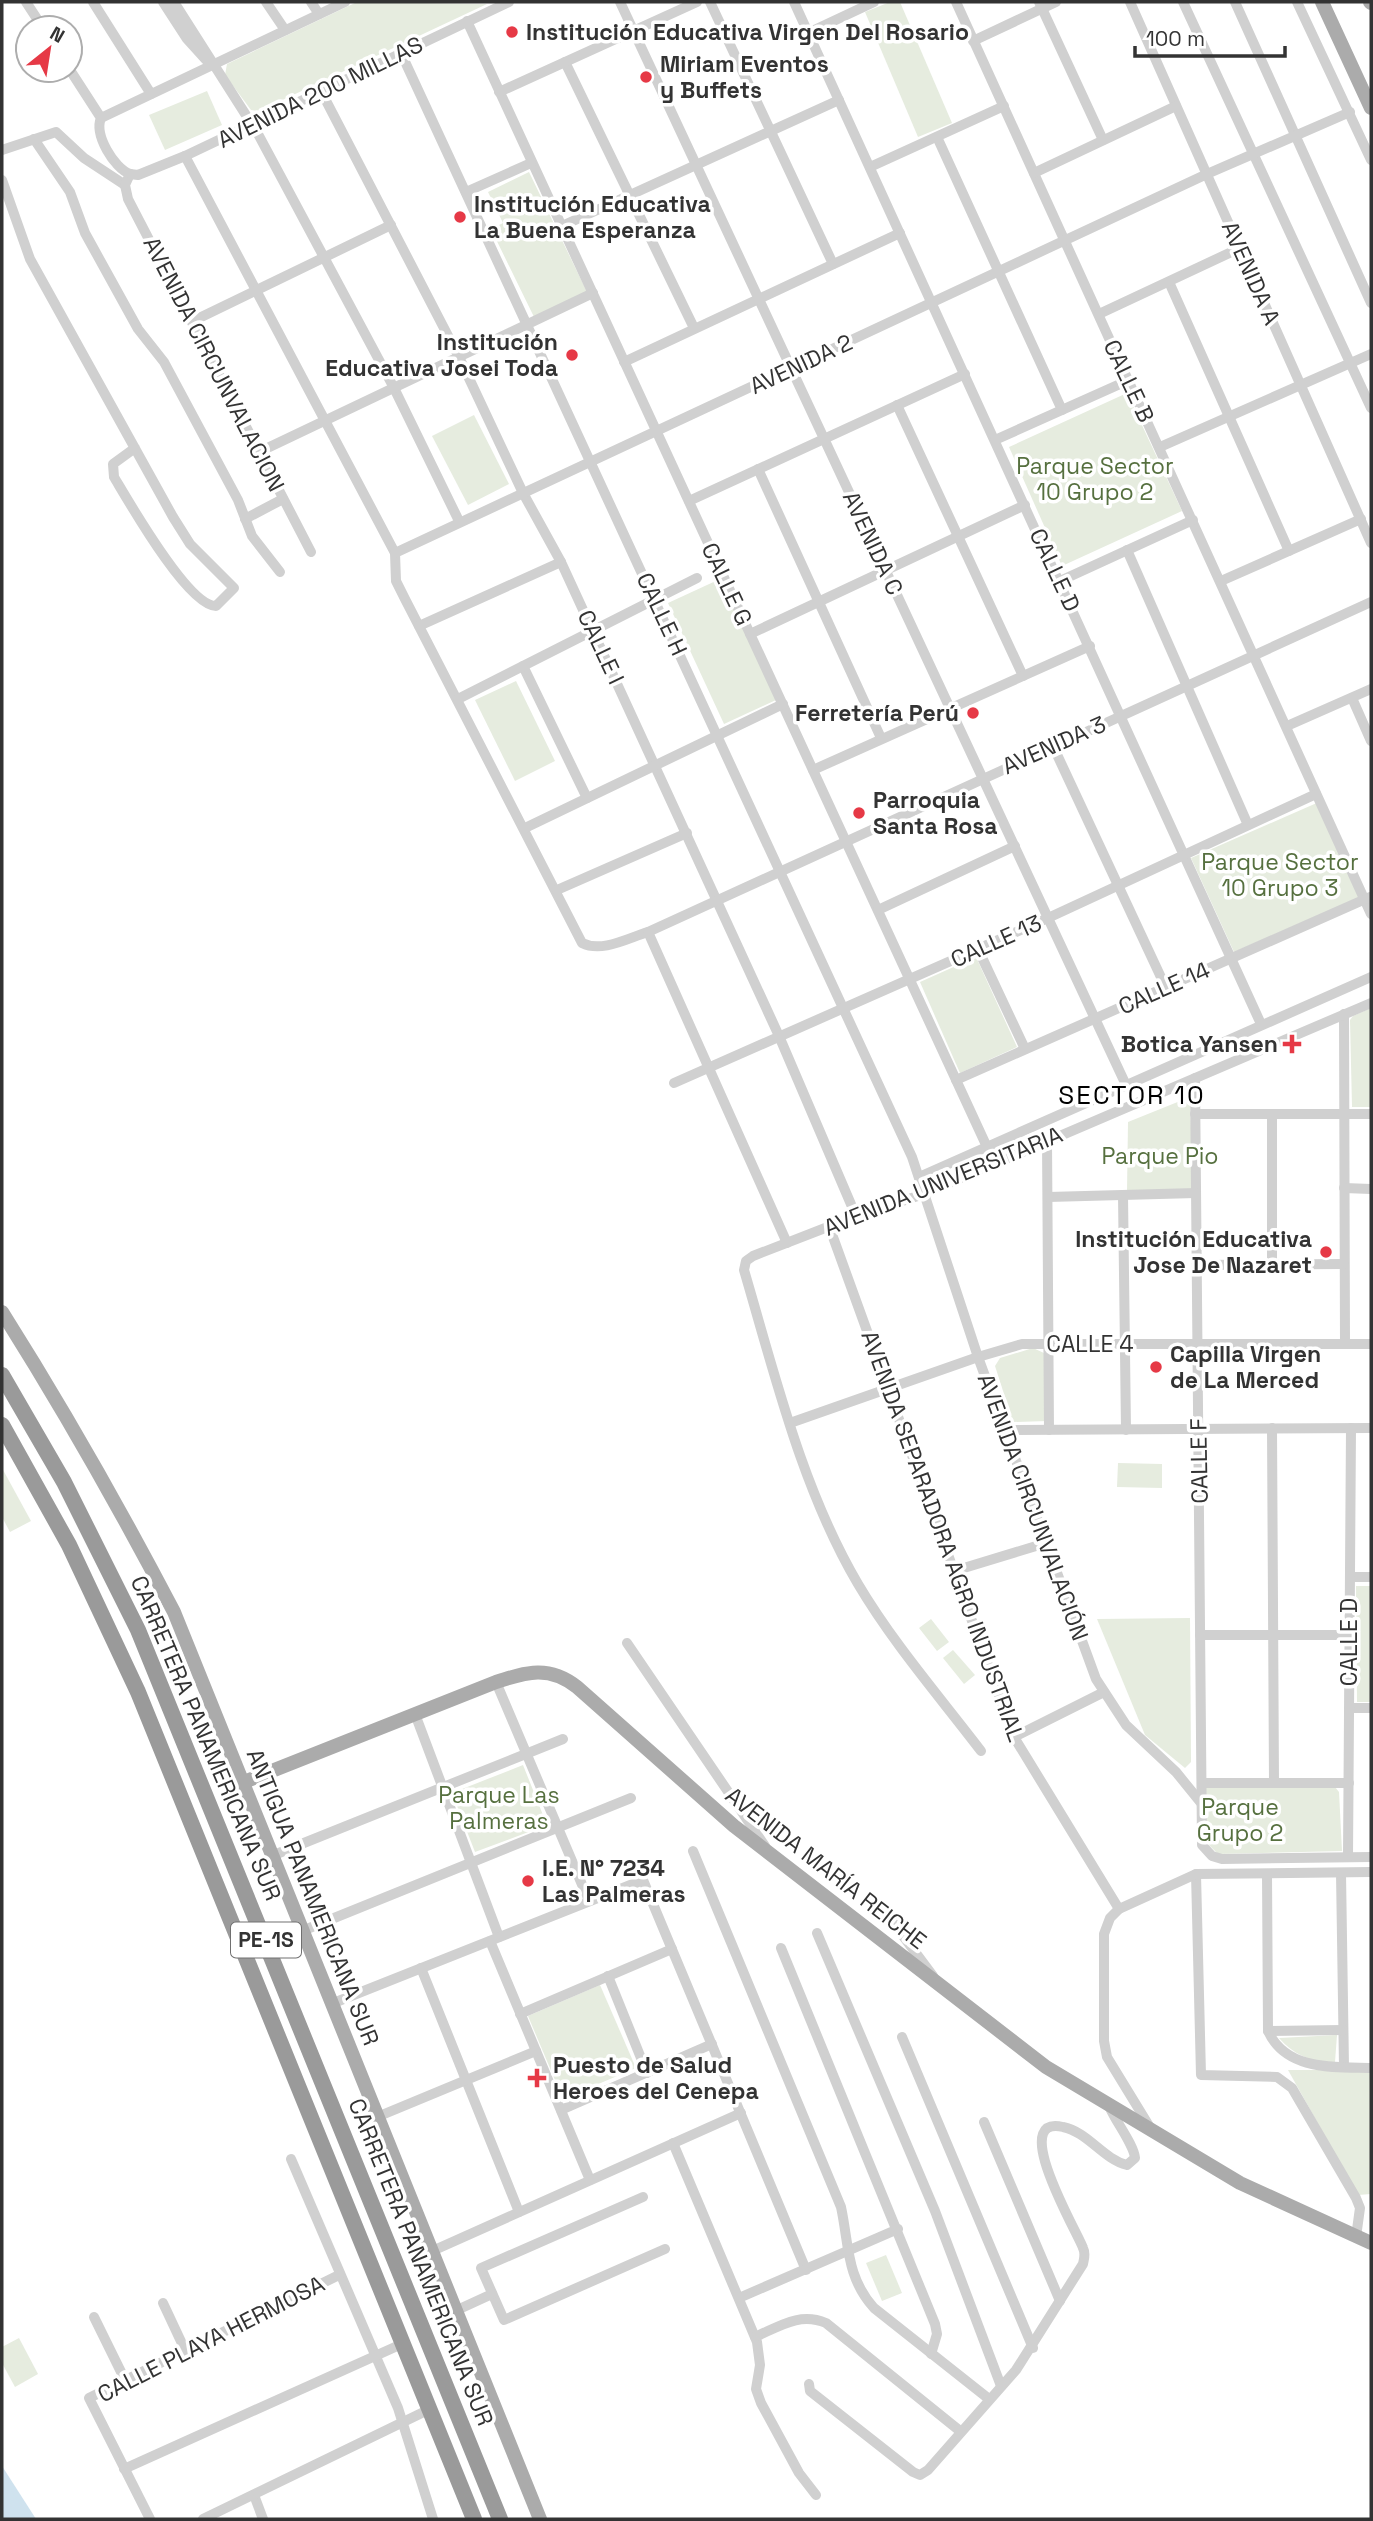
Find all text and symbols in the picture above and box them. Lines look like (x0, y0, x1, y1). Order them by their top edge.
north arrow (14, 14, 84, 84)
scale bar (1135, 14, 1286, 58)
place label: Institución Educativa Virgen Del Rosario (526, 17, 969, 47)
text: N (45, 21, 69, 49)
marker: Institución Educativa Virgen Del Rosario (504, 24, 520, 40)
text: 100 m (1146, 25, 1205, 52)
street label: AVENIDA 200 MILLAS (212, 29, 428, 155)
place label: Miriam Eventos y Buffets (660, 49, 829, 105)
marker: Miriam Eventos y Buffets (638, 69, 654, 85)
place label: Institución Educativa La Buena Esperanza (474, 189, 711, 245)
marker: Institución Educativa La Buena Esperanza (452, 209, 468, 225)
street label: AVENIDA A (1215, 216, 1287, 330)
street label: AVENIDA CIRCUNVALACION (137, 232, 291, 496)
place label: Institución Educativa Josei Toda (325, 327, 558, 383)
street label: AVENIDA 2 (745, 327, 857, 401)
street label: CALLE B (1097, 335, 1161, 427)
marker: Institución Educativa Josei Toda (564, 347, 580, 363)
park label: Parque Sector 10 Grupo 2 (1016, 451, 1174, 507)
street label: AVENIDA C (836, 486, 910, 600)
street label: CALLE D (1023, 524, 1087, 616)
street label: CALLE G (695, 538, 759, 630)
street label: CALLE H (630, 568, 694, 660)
street label: CALLE I (571, 605, 631, 689)
place label: Ferretería Perú (795, 698, 959, 728)
marker: Ferretería Perú (965, 705, 981, 721)
street label: AVENIDA 3 (997, 709, 1111, 781)
place label: Parroquia Santa Rosa (873, 785, 998, 841)
marker: Parroquia Santa Rosa (851, 805, 867, 821)
park label: Parque Sector 10 Grupo 3 (1201, 847, 1359, 903)
street label: CALLE 13 (946, 908, 1046, 974)
street label: CALLE 14 (1114, 955, 1214, 1021)
place label: Botica Yansen (1121, 1029, 1278, 1059)
marker: Botica Yansen (1284, 1036, 1300, 1052)
district label: SECTOR 10 (1058, 1078, 1206, 1112)
street label: AVENIDA UNIVERSITARIA (819, 1119, 1067, 1243)
park label: Parque Pio (1101, 1141, 1219, 1171)
place label: Institución Educativa Jose De Nazaret (1075, 1224, 1312, 1280)
marker: Institución Educativa Jose De Nazaret (1318, 1244, 1334, 1260)
street label: AVENIDA SEPARADORA AGRO INDUSTRIAL (854, 1326, 1032, 1746)
street label: CALLE 4 (1046, 1329, 1134, 1359)
place label: Capilla Virgen de La Merced (1170, 1339, 1321, 1395)
marker: Capilla Virgen de La Merced (1148, 1359, 1164, 1375)
street label: AVENIDA CIRCUNVALACIÓN (971, 1369, 1095, 1645)
street label: CALLE F (1183, 1418, 1215, 1504)
street label: CARRETERA PANAMERICANA SUR (124, 1571, 288, 1905)
street label: CALLE D (1334, 1598, 1364, 1686)
street label: ANTIGUA PANAMERICANA SUR (240, 1744, 386, 2050)
park label: Parque Las Palmeras (438, 1780, 560, 1836)
street label: AVENIDA MARÍA REICHE (719, 1780, 933, 1956)
park label: Parque Grupo 2 (1197, 1792, 1283, 1848)
place label: I.E. N° 7234 Las Palmeras (542, 1853, 686, 1909)
marker: I.E. N° 7234 Las Palmeras (520, 1873, 536, 1889)
road number: PE-1S (231, 1923, 301, 1958)
place label: Puesto de Salud Heroes del Cenepa (553, 2050, 759, 2106)
marker: Puesto de Salud Heroes del Cenepa (527, 2068, 547, 2088)
street label: CARRETERA PANAMERICANA SUR (341, 2094, 501, 2430)
street label: CALLE PLAYA HERMOSA (92, 2269, 330, 2409)

